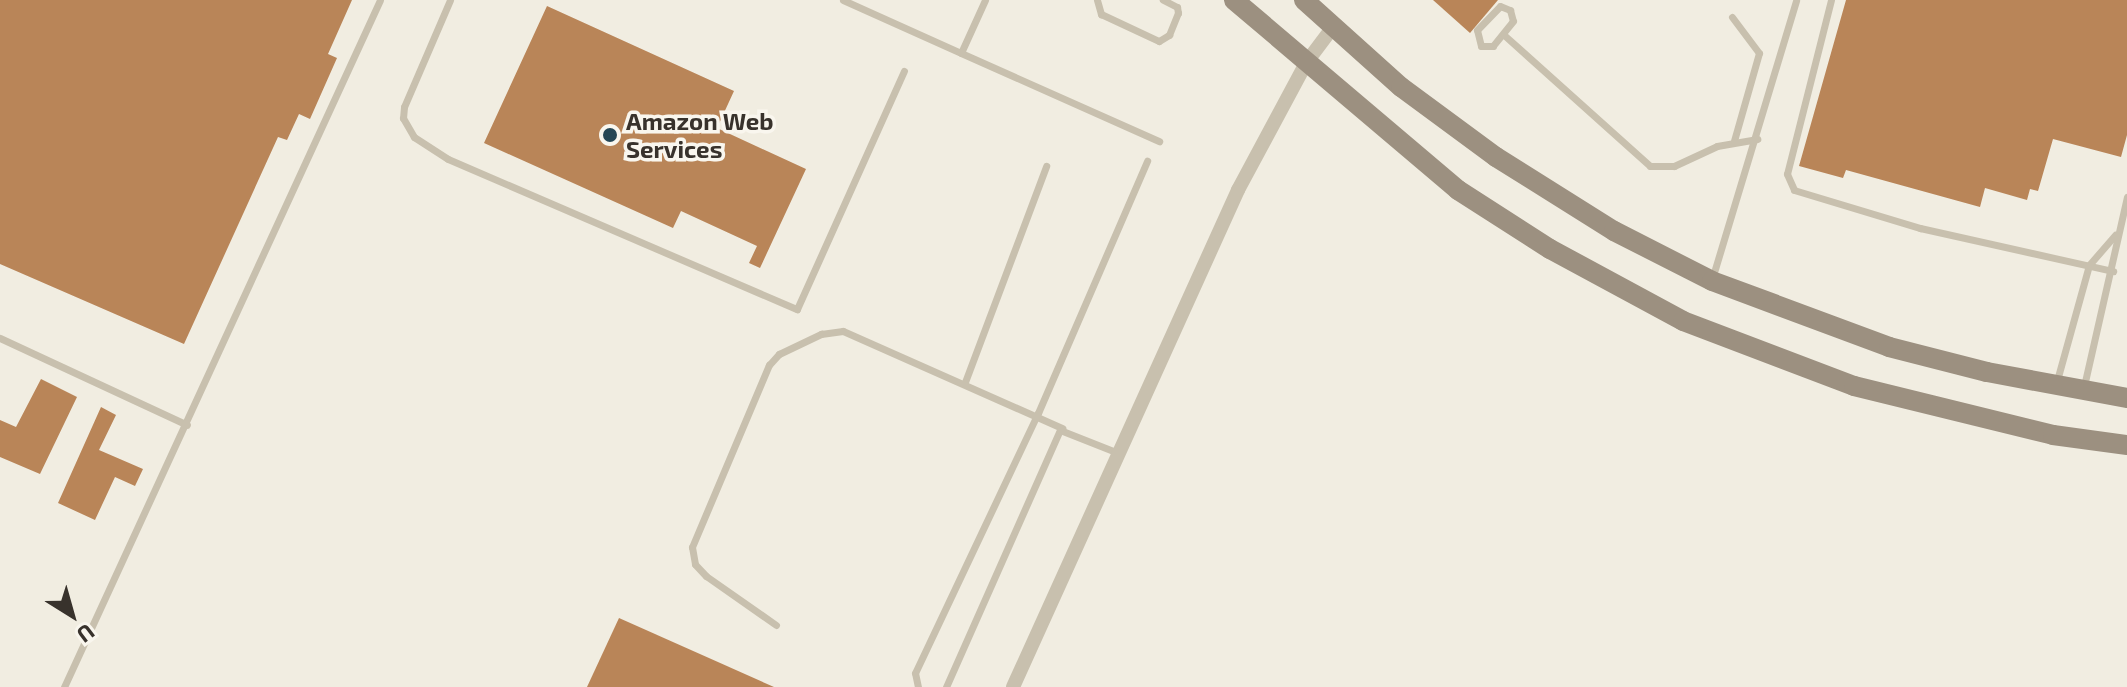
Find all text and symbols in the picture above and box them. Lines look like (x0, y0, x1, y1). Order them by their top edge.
place label: Amazon Web Services (626, 107, 774, 163)
marker: Amazon Web Services (601, 126, 619, 144)
north arrow (32, 575, 112, 655)
text: U (73, 619, 100, 649)

